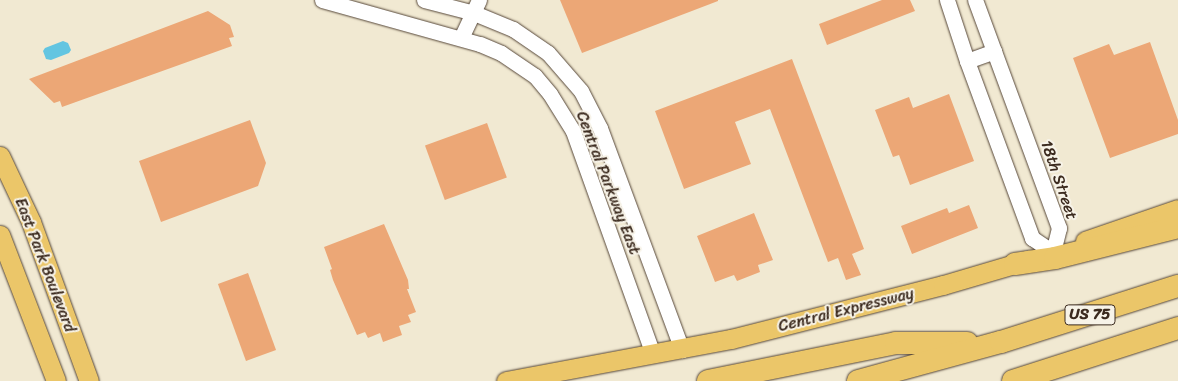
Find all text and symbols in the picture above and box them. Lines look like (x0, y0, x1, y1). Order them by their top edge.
street label: Central Parkway East (572, 108, 644, 258)
street label: 18th Street (1036, 138, 1082, 222)
street label: East Park Boulevard (11, 195, 79, 335)
street label: Central Expressway (776, 284, 916, 336)
road number: US 75 (1064, 302, 1116, 328)

